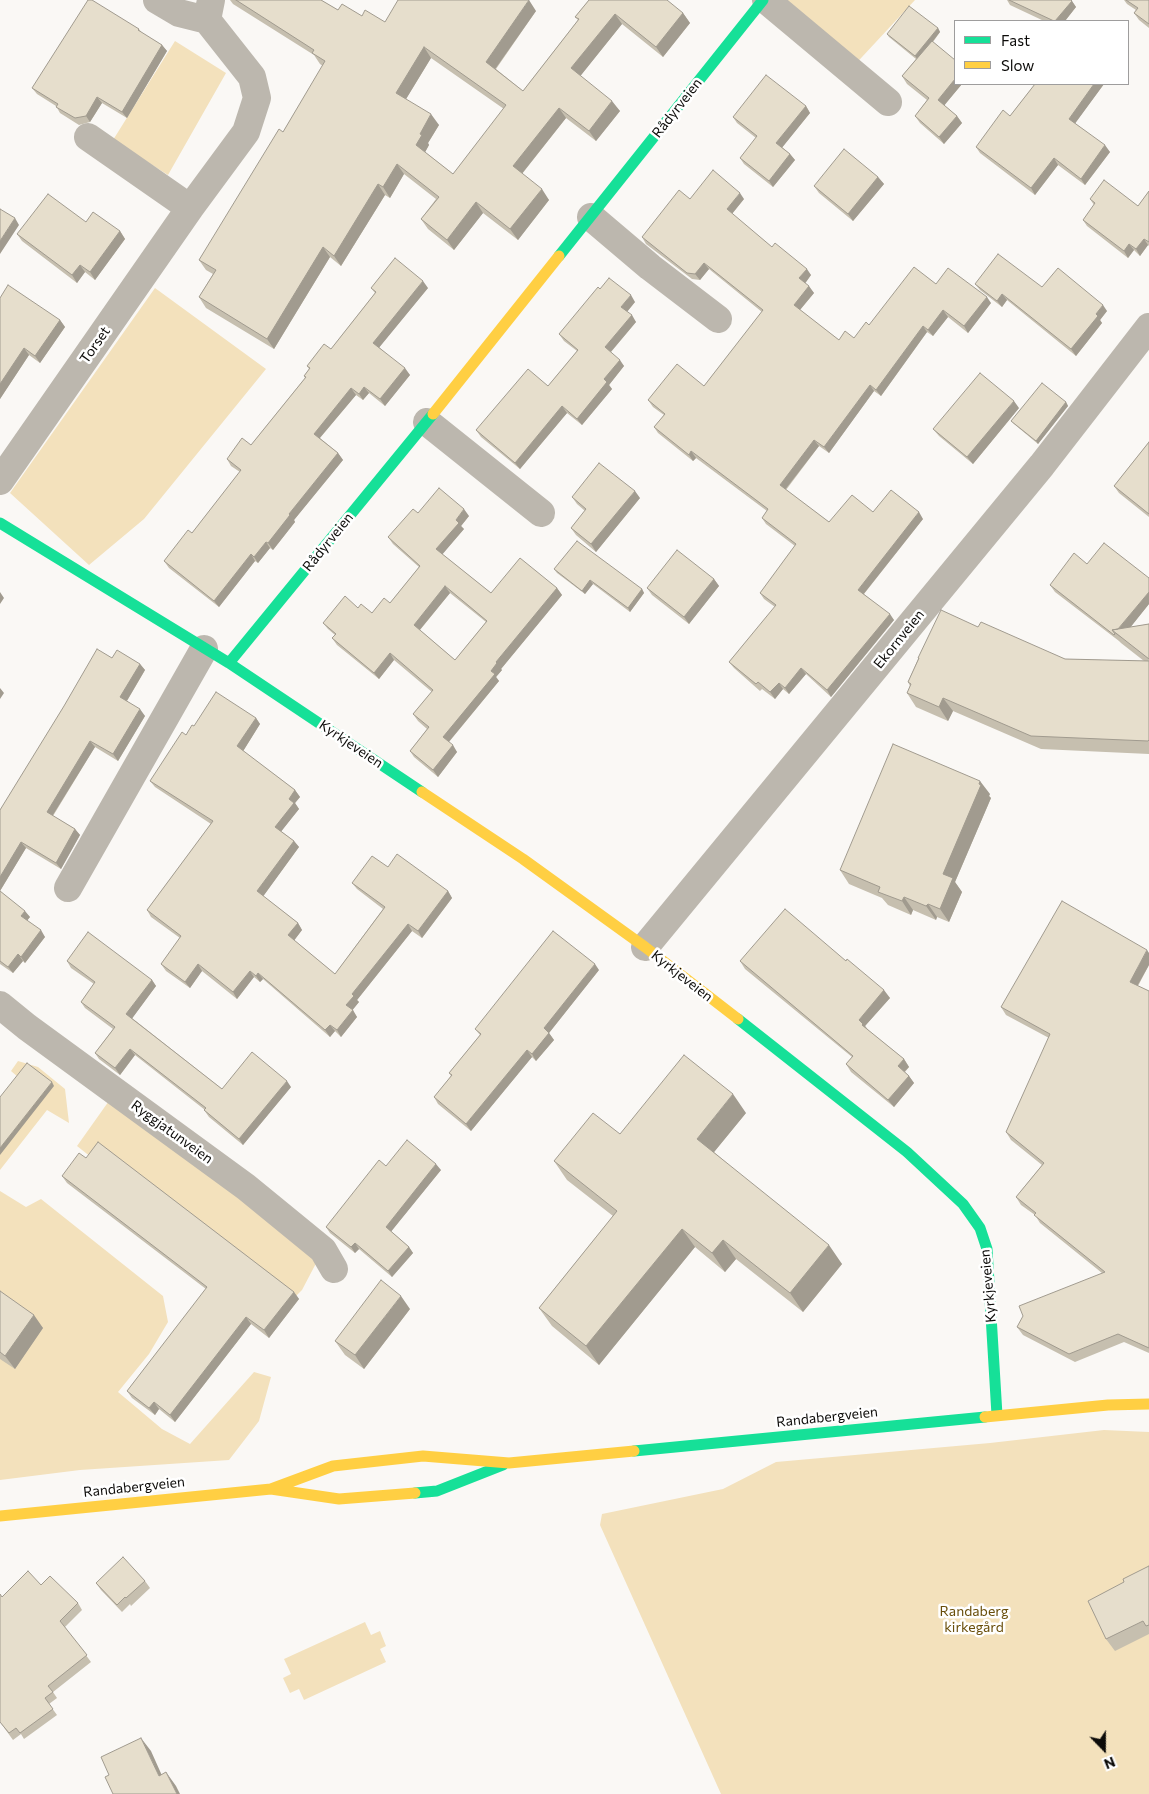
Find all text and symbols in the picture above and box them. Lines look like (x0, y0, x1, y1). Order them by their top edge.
legend (954, 20, 1129, 85)
text: Fast (1001, 31, 1030, 49)
text: Slow (1001, 56, 1034, 74)
street label: Rådyrveien (649, 75, 705, 141)
street label: Torset (76, 323, 114, 367)
street label: Rådyrveien (299, 509, 357, 575)
street label: Ekornveien (870, 606, 928, 672)
street label: Kyrkjeveien (316, 717, 386, 771)
street label: Kyrkjeveien (648, 947, 716, 1005)
street label: Ryggjatunveien (128, 1097, 216, 1167)
street label: Kyrkjeveien (976, 1249, 1000, 1323)
street label: Randabergveien (775, 1403, 879, 1431)
street label: Randabergveien (82, 1473, 186, 1501)
park label: Randaberg kirkegård (940, 1603, 1008, 1635)
north arrow (1079, 1724, 1129, 1774)
text: N (1102, 1754, 1118, 1773)

